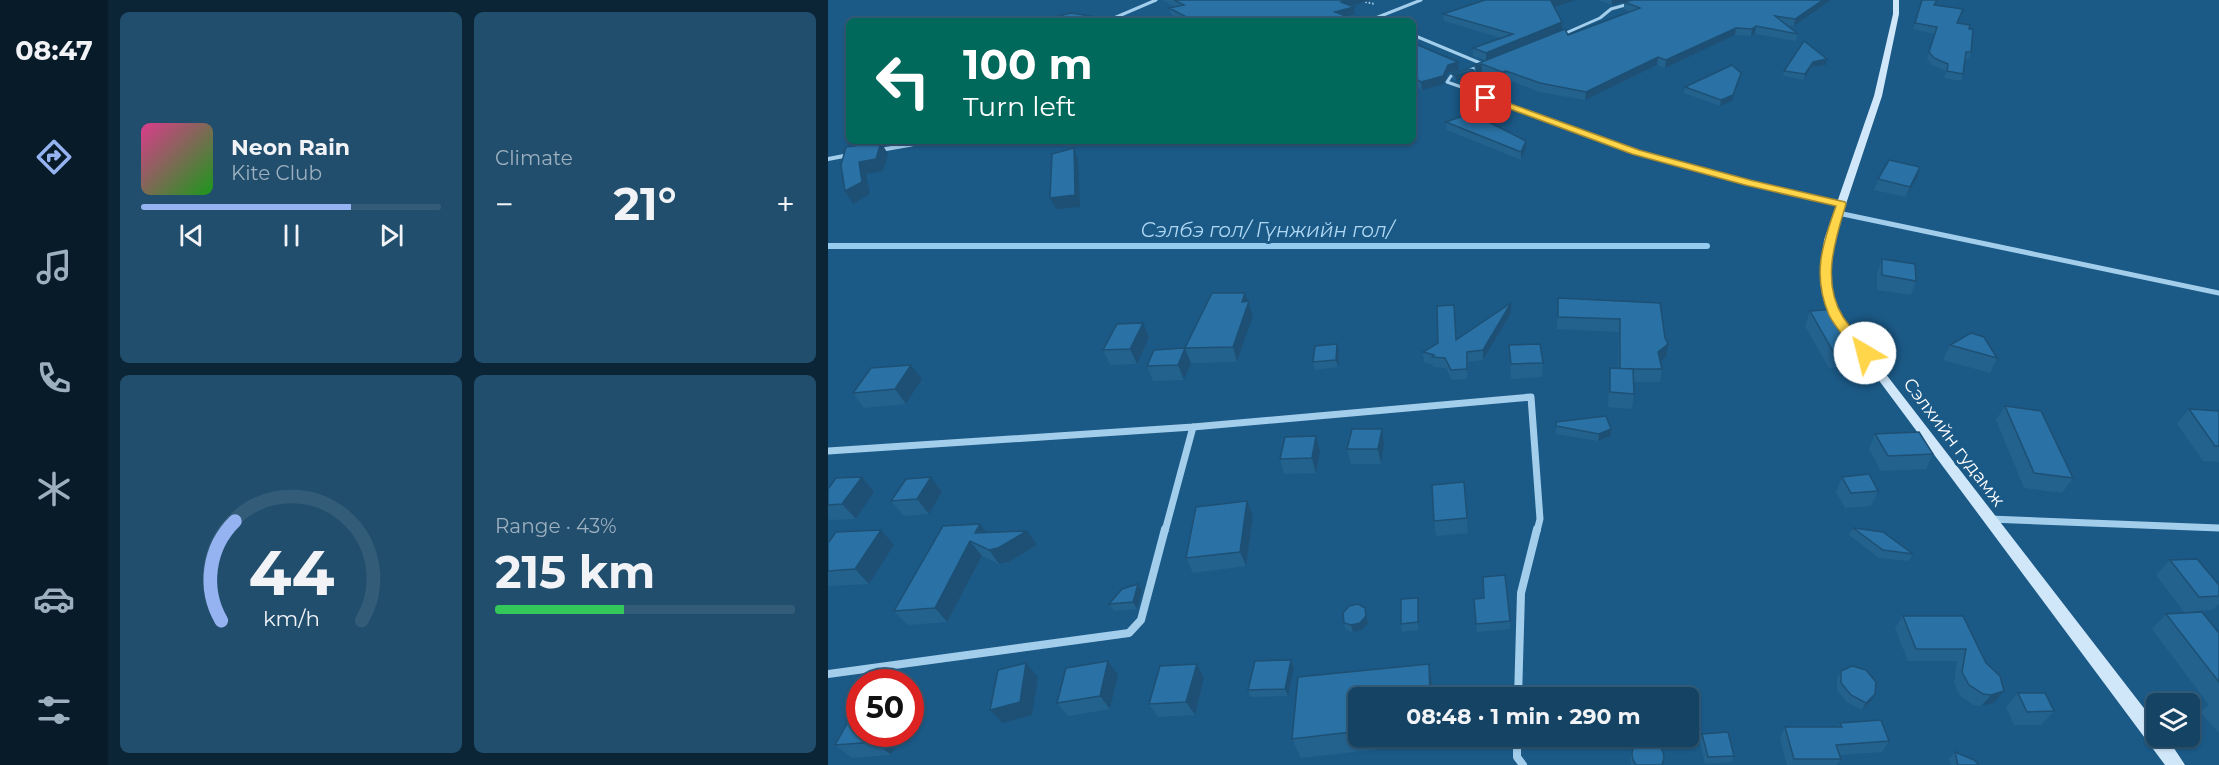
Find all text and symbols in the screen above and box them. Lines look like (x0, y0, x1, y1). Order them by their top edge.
text: 08:47 (15, 34, 93, 67)
text: 100 m (963, 38, 1092, 90)
icon: left (864, 42, 942, 120)
pin (1460, 72, 1511, 123)
icon: arrive (1469, 81, 1502, 114)
text: Turn left (963, 90, 1076, 123)
text: Neon Rain (231, 134, 350, 161)
icon: directions (33, 136, 75, 178)
text: Climate (495, 146, 573, 170)
text: Kite Club (231, 161, 322, 185)
text: 21° (613, 176, 677, 231)
text: − (495, 184, 514, 224)
text: + (776, 184, 795, 224)
water label: Сэлбэ гол/ Гүнжийн гол/ (1141, 218, 1397, 242)
icon: previous (175, 219, 208, 252)
icon: pause (275, 219, 308, 252)
icon: next (375, 219, 408, 252)
icon: music (33, 246, 75, 288)
position arrow (1833, 321, 1897, 385)
icon: phone (33, 357, 75, 399)
street label: Сэлхийн гудамж (1899, 373, 2010, 511)
icon: climate (33, 468, 75, 510)
text: Range · 43% (495, 514, 617, 538)
text: 44 (248, 535, 334, 611)
text: 215 km (495, 544, 655, 599)
icon: car (33, 578, 75, 620)
text: km/h (262, 605, 320, 631)
speed limit sign: 50 (846, 669, 924, 747)
icon: filters (33, 689, 75, 731)
map controls (2146, 693, 2200, 747)
button: layers (2146, 693, 2200, 747)
text: 08:48 · 1 min · 290 m (1406, 703, 1641, 730)

